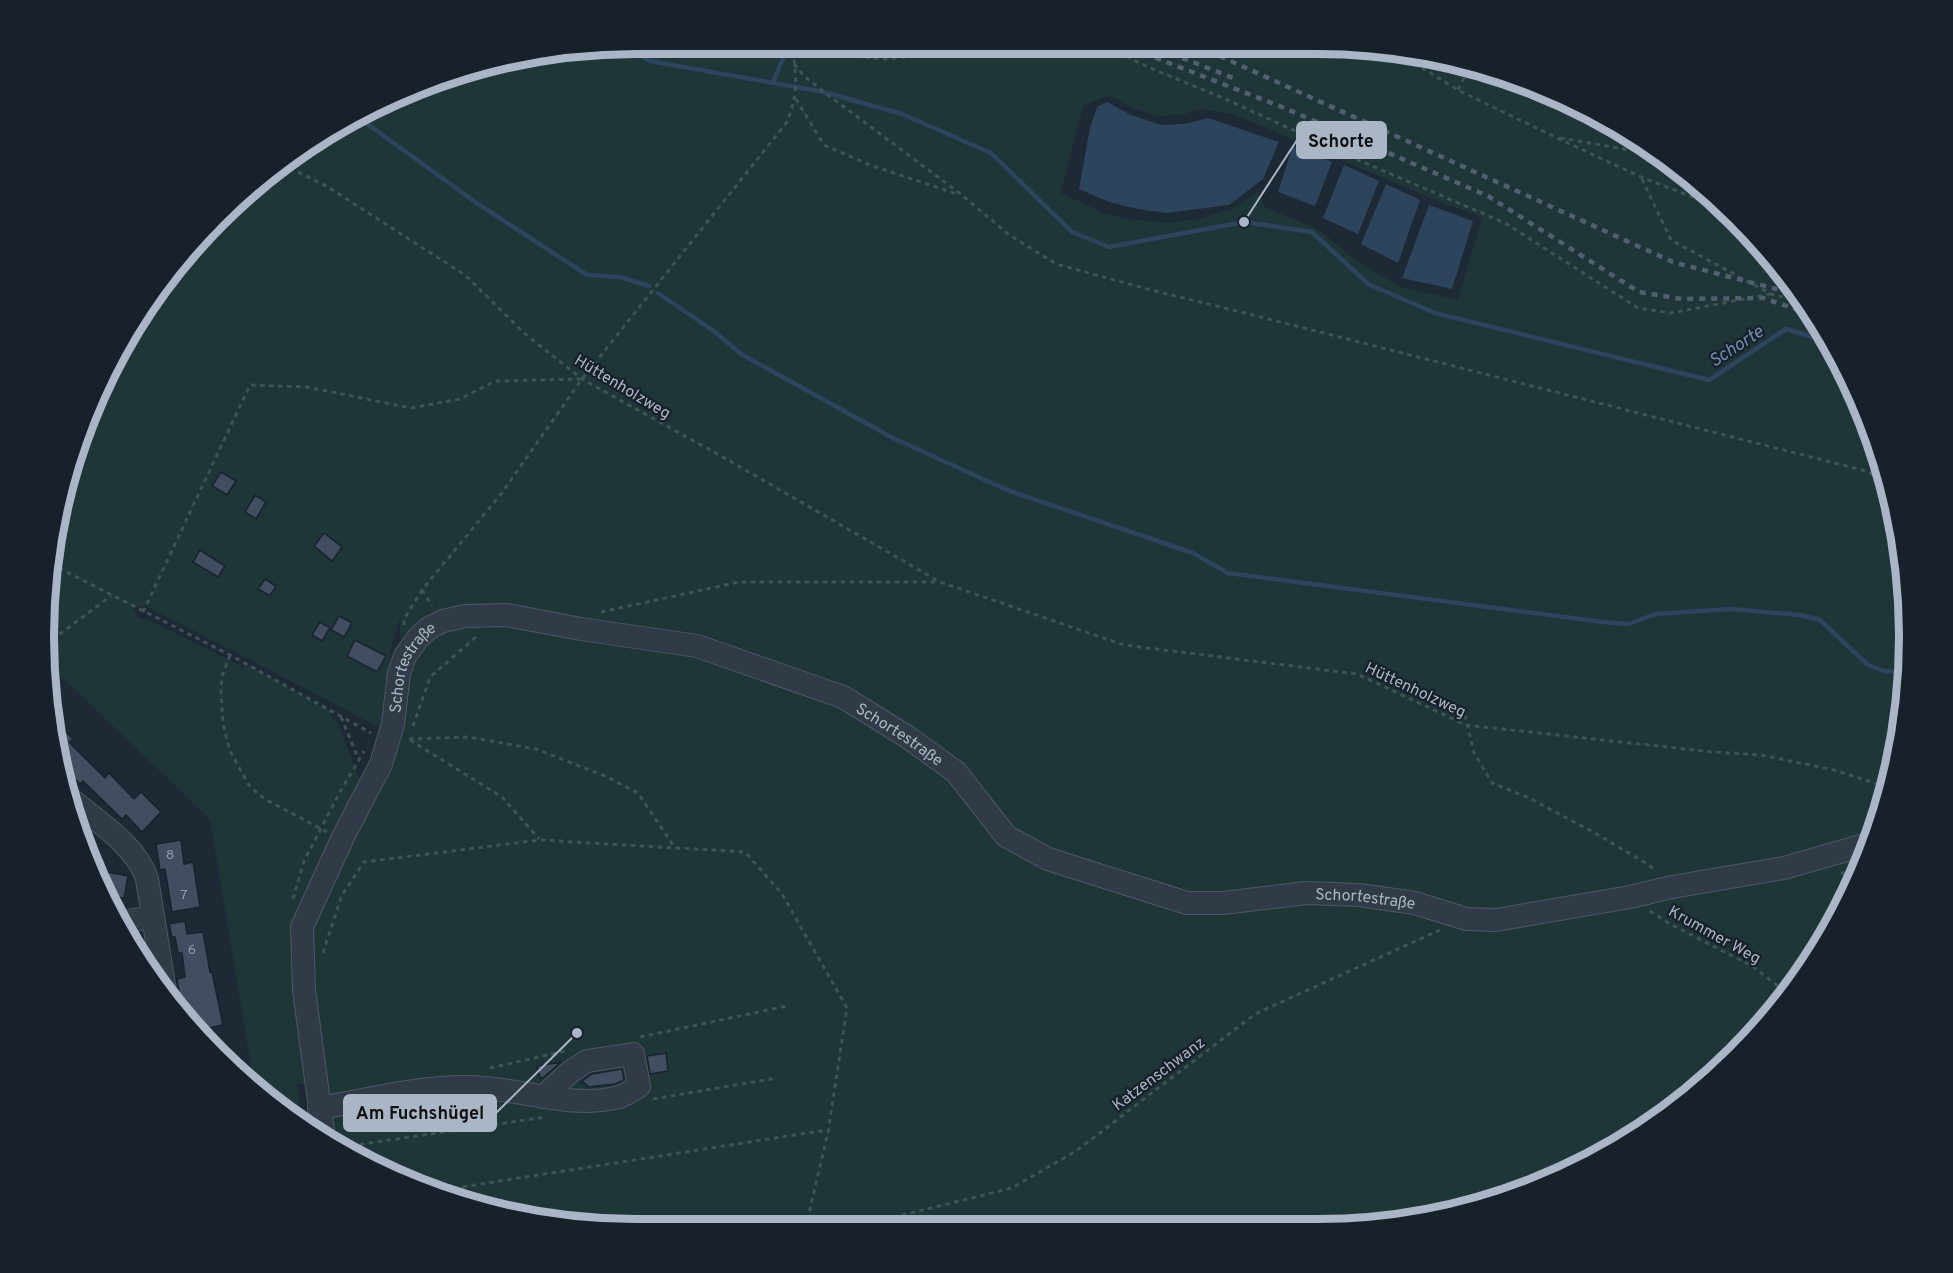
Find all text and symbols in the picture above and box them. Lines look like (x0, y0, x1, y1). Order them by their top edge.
callout: Schorte (1297, 122, 1386, 158)
text: Schorte (1308, 131, 1374, 154)
water label: Schorte (1705, 321, 1769, 373)
street label: Hüttenholzweg (570, 351, 674, 424)
street label: Schortestraße (386, 618, 439, 714)
street label: Hüttenholzweg (1361, 659, 1469, 723)
street label: Schortestraße (851, 699, 946, 772)
house number: 8 (166, 847, 174, 864)
street label: Schortestraße (1315, 885, 1417, 915)
house number: 7 (180, 887, 188, 904)
street label: Krummer Weg (1664, 902, 1764, 969)
house number: 6 (188, 942, 196, 959)
street label: Katzenschwanz (1109, 1033, 1210, 1116)
callout: Am Fuchshügel (344, 1095, 496, 1131)
text: Am Fuchshügel (356, 1103, 484, 1126)

